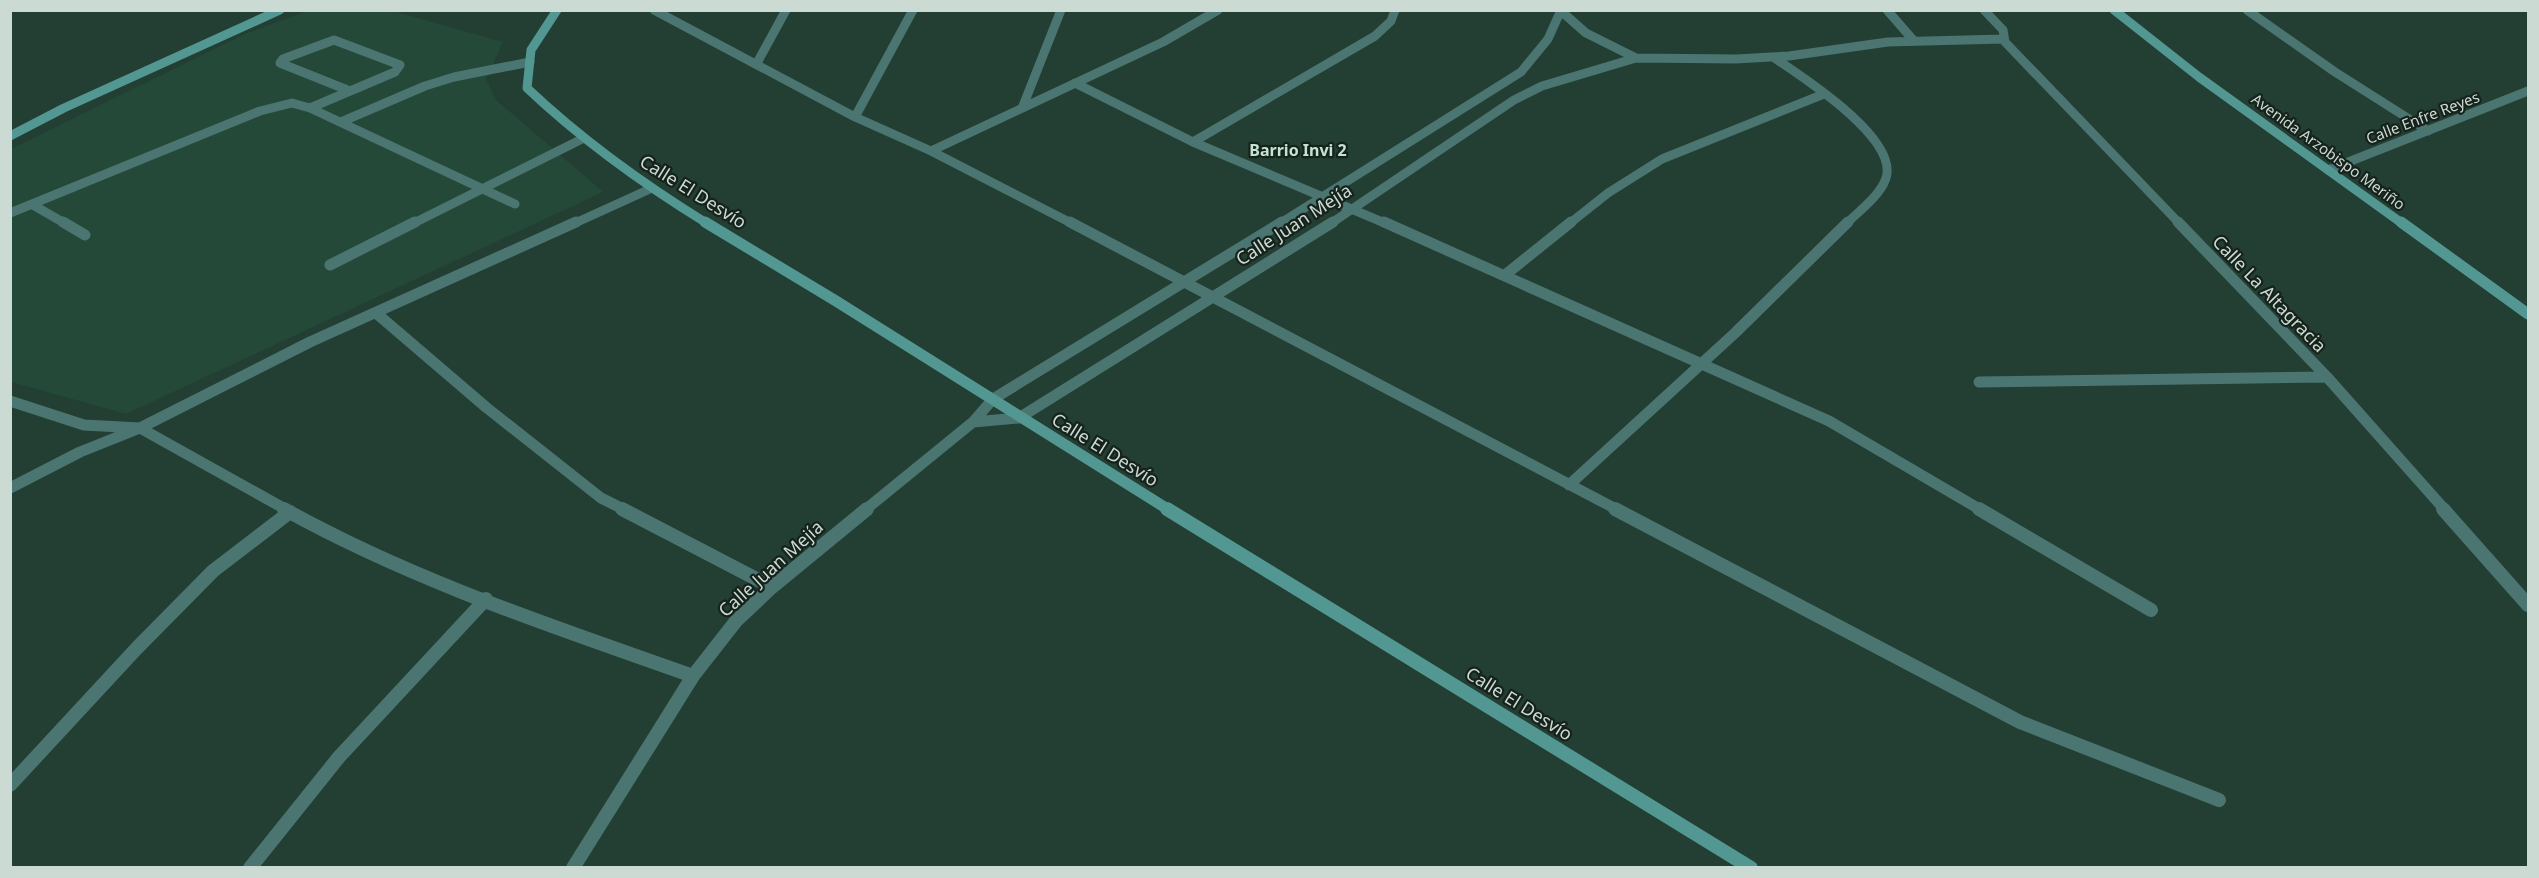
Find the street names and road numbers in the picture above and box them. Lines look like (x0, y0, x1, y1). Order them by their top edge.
street label: Calle Enfre Reyes (2363, 86, 2482, 148)
street label: Avenida Arzobispo Meriño (2248, 89, 2409, 214)
street label: Calle El Desvío (636, 149, 751, 234)
street label: Calle Juan Mejía (1231, 178, 1356, 271)
street label: Calle La Altagracia (2208, 230, 2332, 357)
street label: Calle El Desvío (1048, 407, 1163, 492)
street label: Calle Juan Mejía (713, 515, 828, 622)
street label: Calle El Desvío (1462, 661, 1577, 746)

